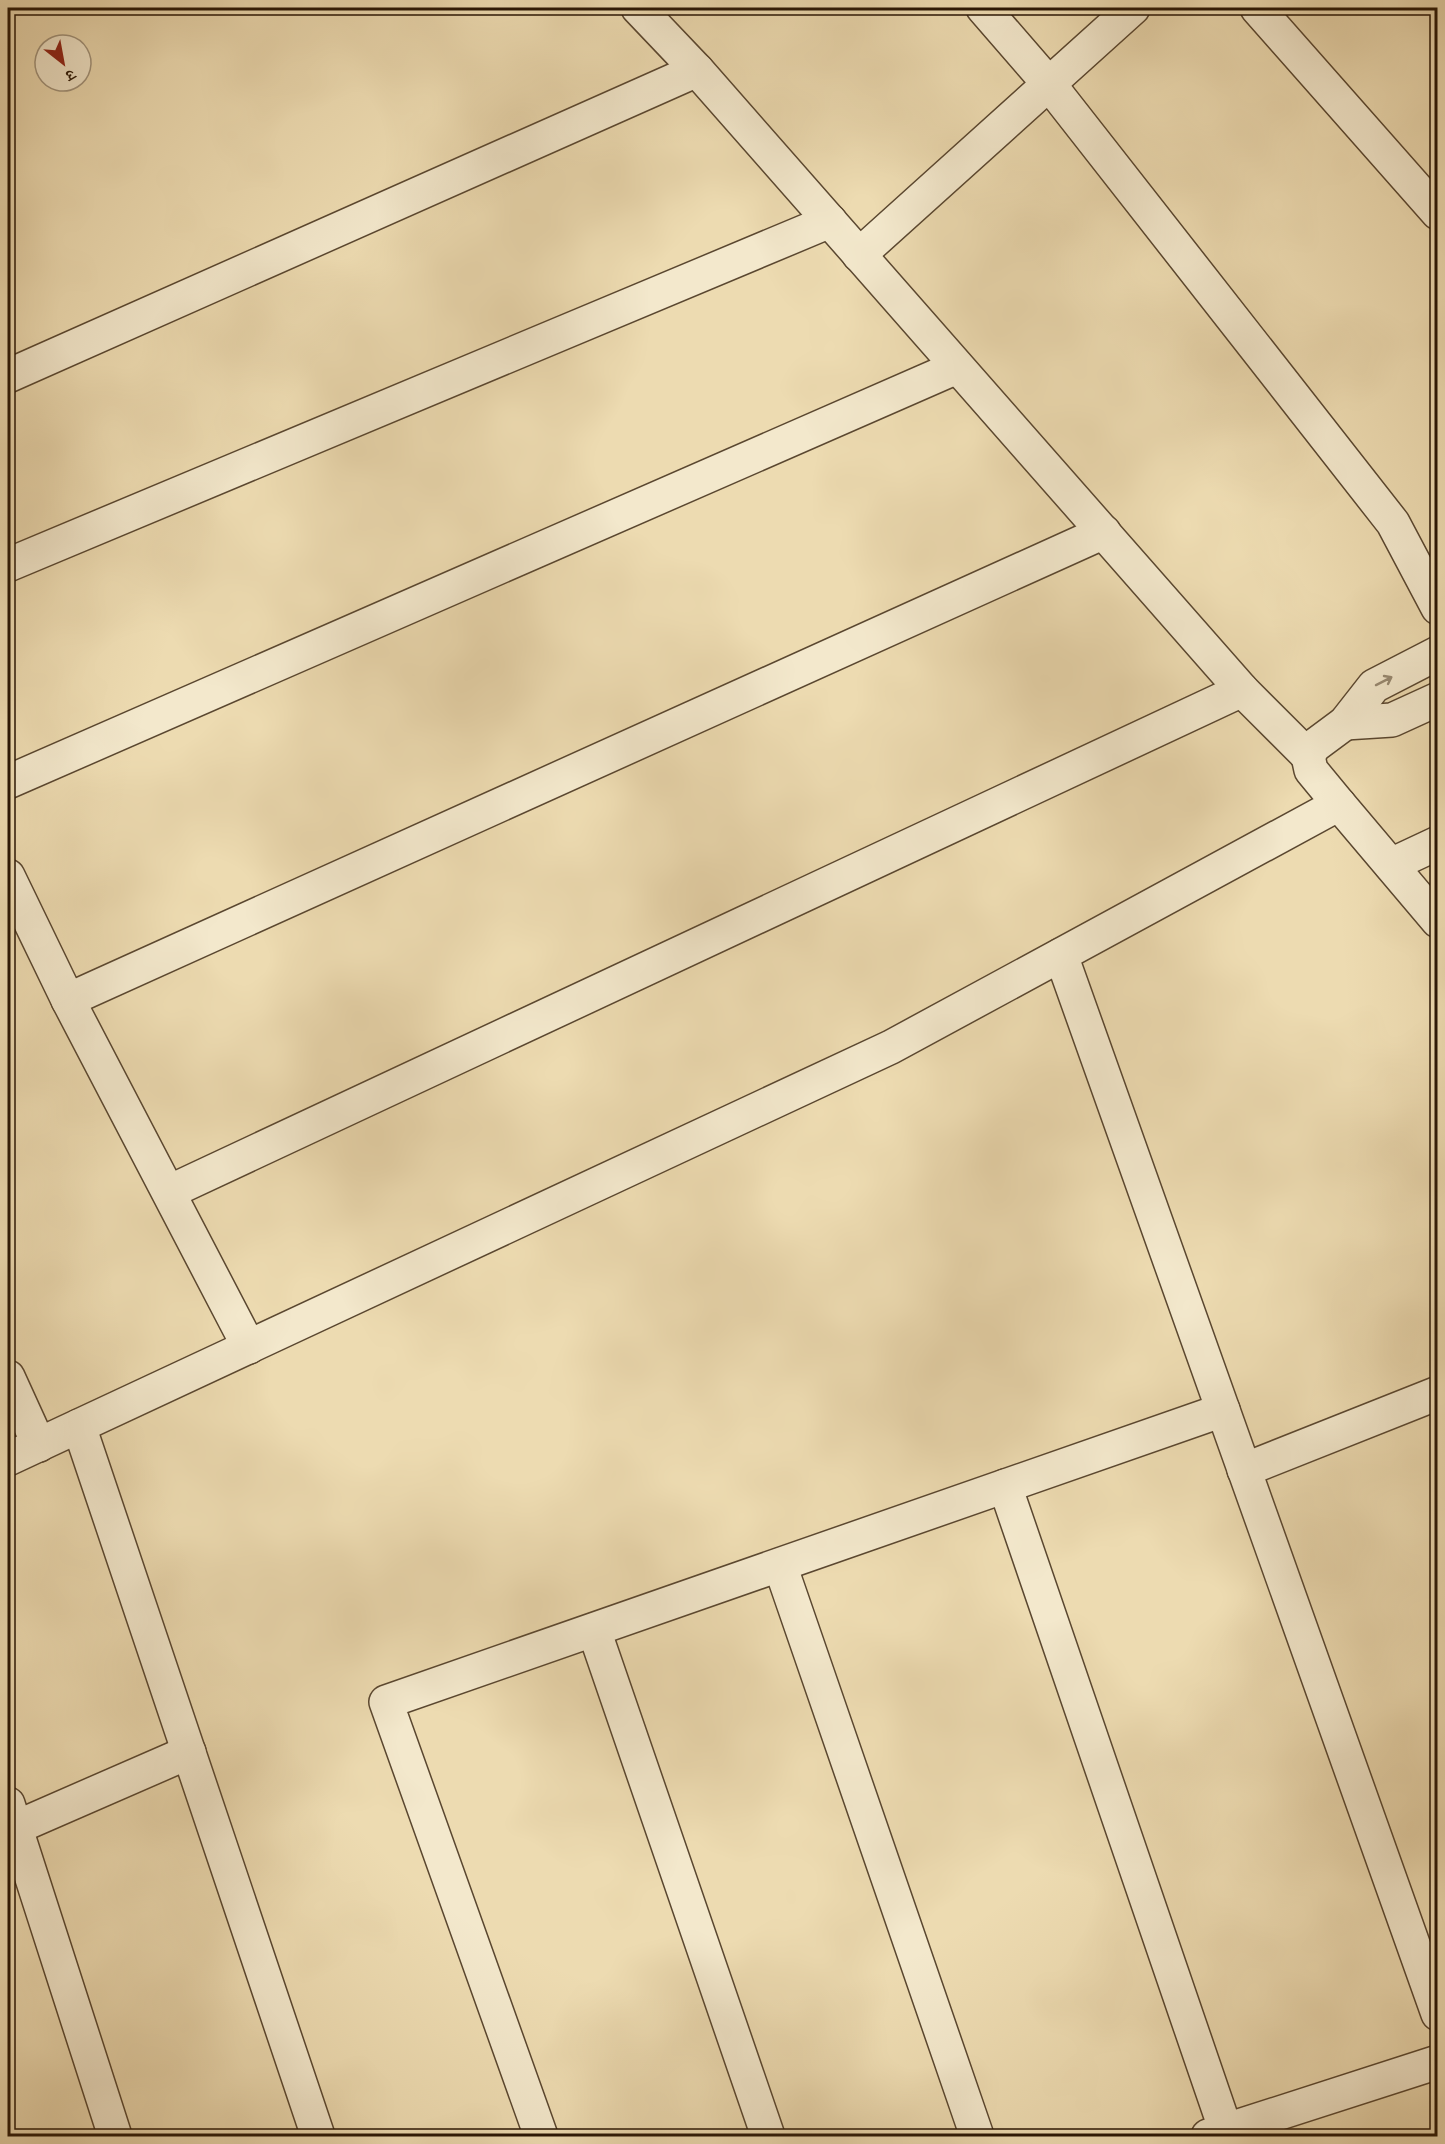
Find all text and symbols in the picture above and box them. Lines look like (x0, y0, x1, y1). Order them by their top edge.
north arrow (33, 33, 93, 93)
text: उ (60, 64, 80, 87)
one-way arrow (1375, 674, 1393, 686)

